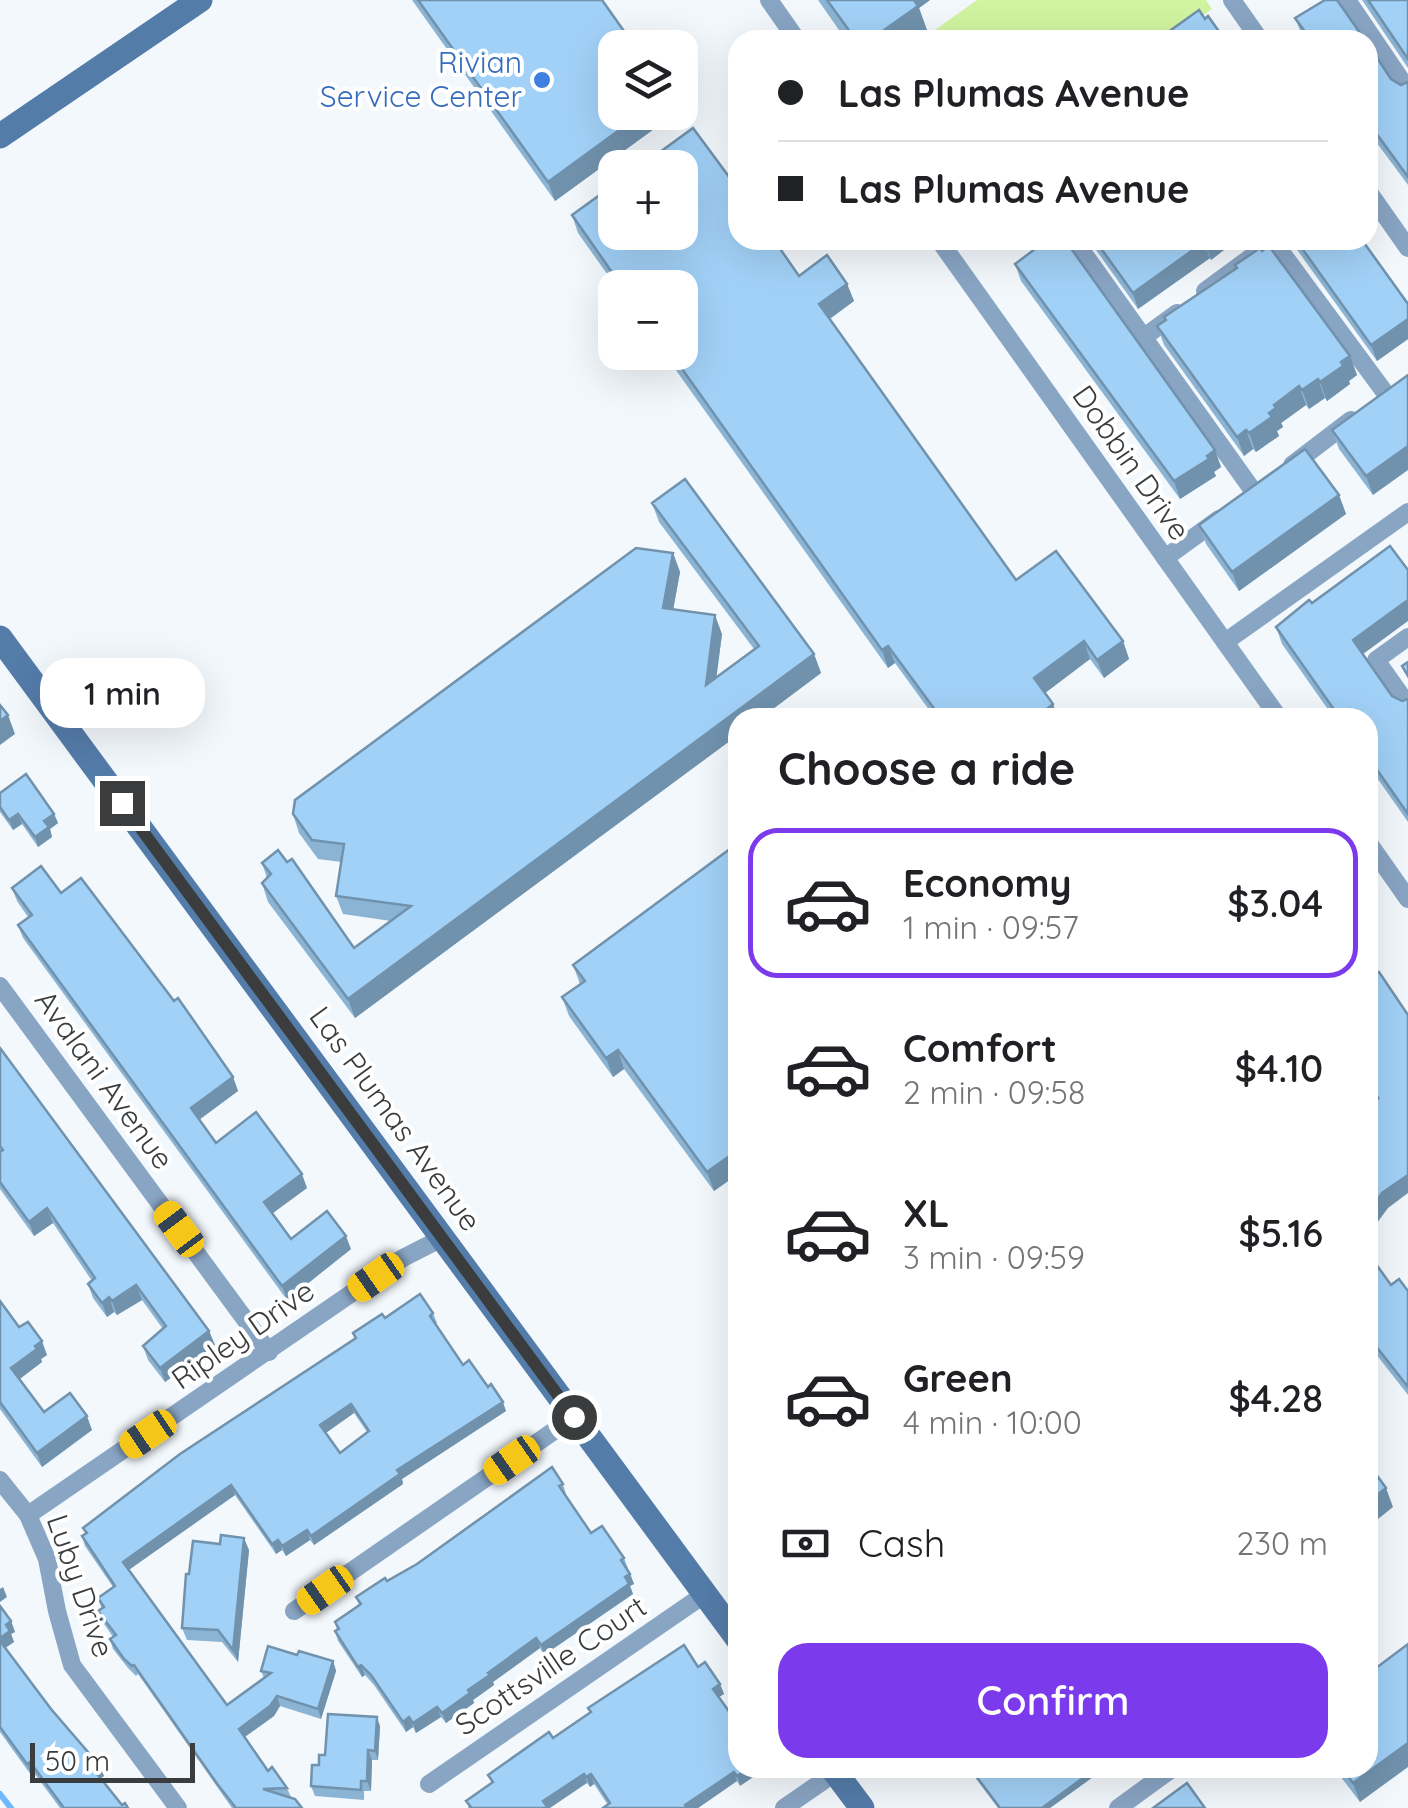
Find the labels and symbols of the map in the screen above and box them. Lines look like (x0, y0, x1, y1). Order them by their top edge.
place label: Rivian Service Center (320, 43, 522, 115)
marker: Rivian Service Center (531, 69, 553, 91)
street label: Dobbin Drive (1065, 378, 1199, 547)
callout: 1 min (39, 658, 204, 728)
route end (100, 781, 145, 826)
street label: Avalani Avenue (27, 982, 183, 1176)
street label: Las Plumas Avenue (302, 999, 490, 1238)
car (149, 1196, 209, 1262)
car (343, 1248, 409, 1306)
street label: Ripley Drive (164, 1271, 321, 1397)
route start (552, 1395, 597, 1440)
car (115, 1405, 181, 1463)
car (479, 1431, 545, 1489)
street label: Luby Drive (39, 1509, 123, 1662)
car (292, 1561, 358, 1619)
street label: Scottsville Court (447, 1587, 653, 1743)
scale bar (30, 1738, 195, 1782)

